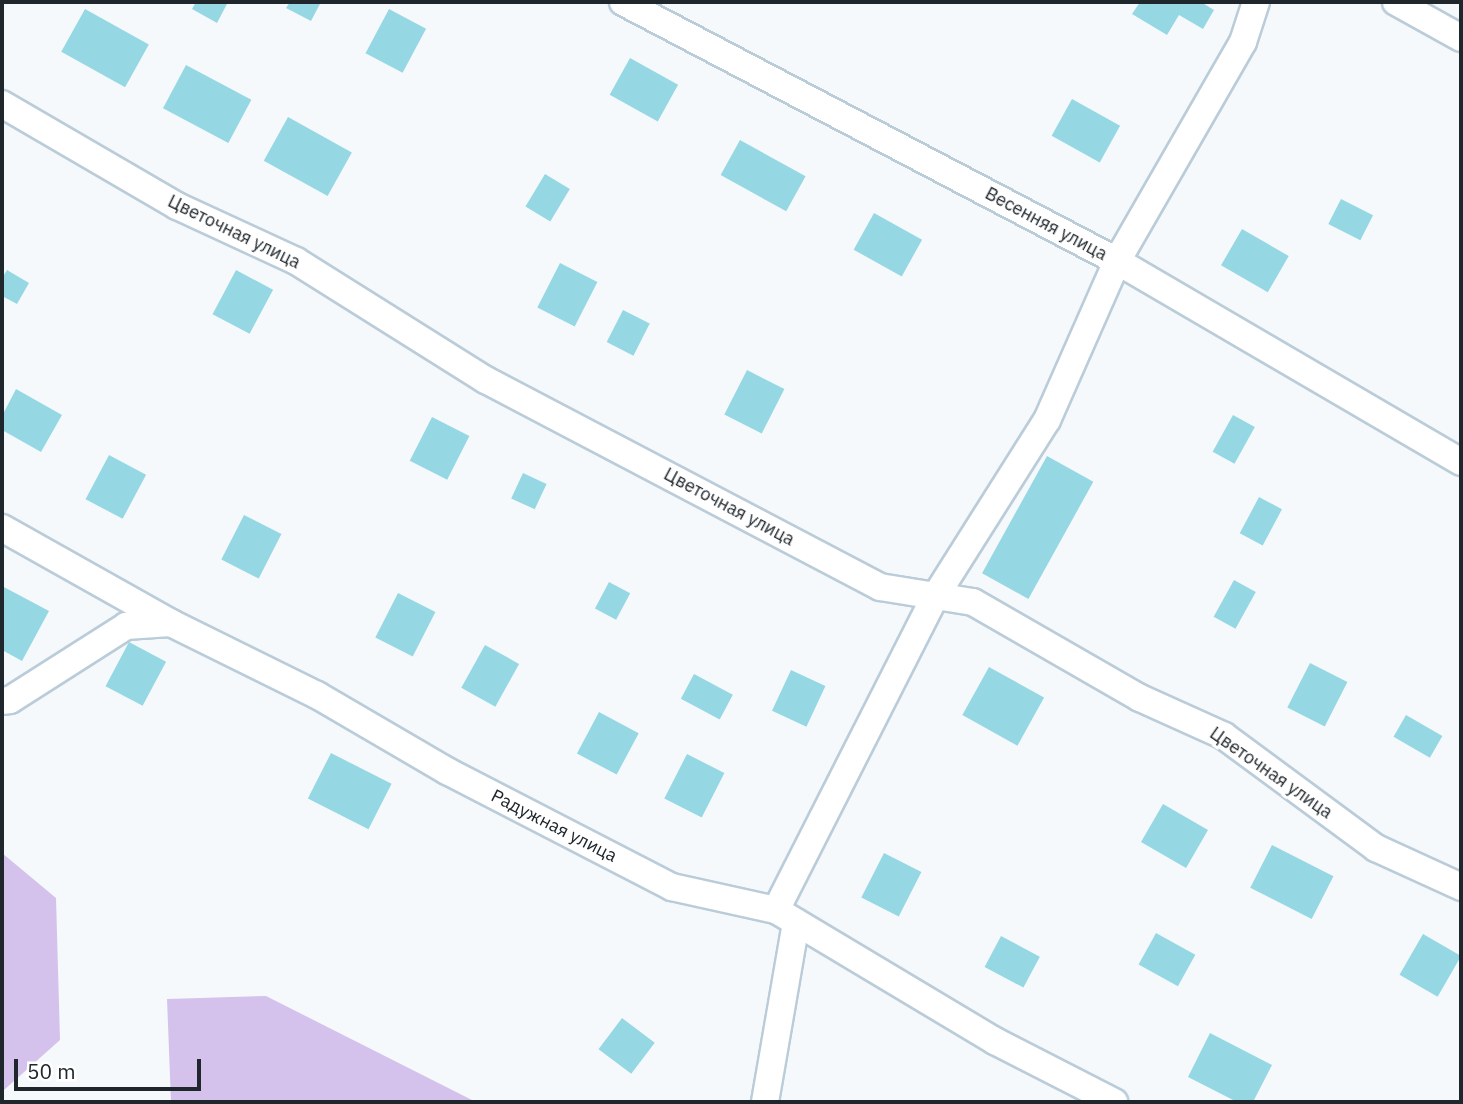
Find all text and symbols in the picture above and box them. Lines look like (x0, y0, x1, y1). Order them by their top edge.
street label: Весенняя улица (981, 183, 1111, 265)
street label: Цветочная улица (164, 191, 304, 273)
street label: Цветочная улица (660, 463, 798, 551)
street label: Цветочная улица (1206, 723, 1336, 823)
street label: Радужная улица (488, 785, 620, 867)
scale bar (18, 1044, 205, 1088)
text: 50 m (27, 1057, 76, 1085)

